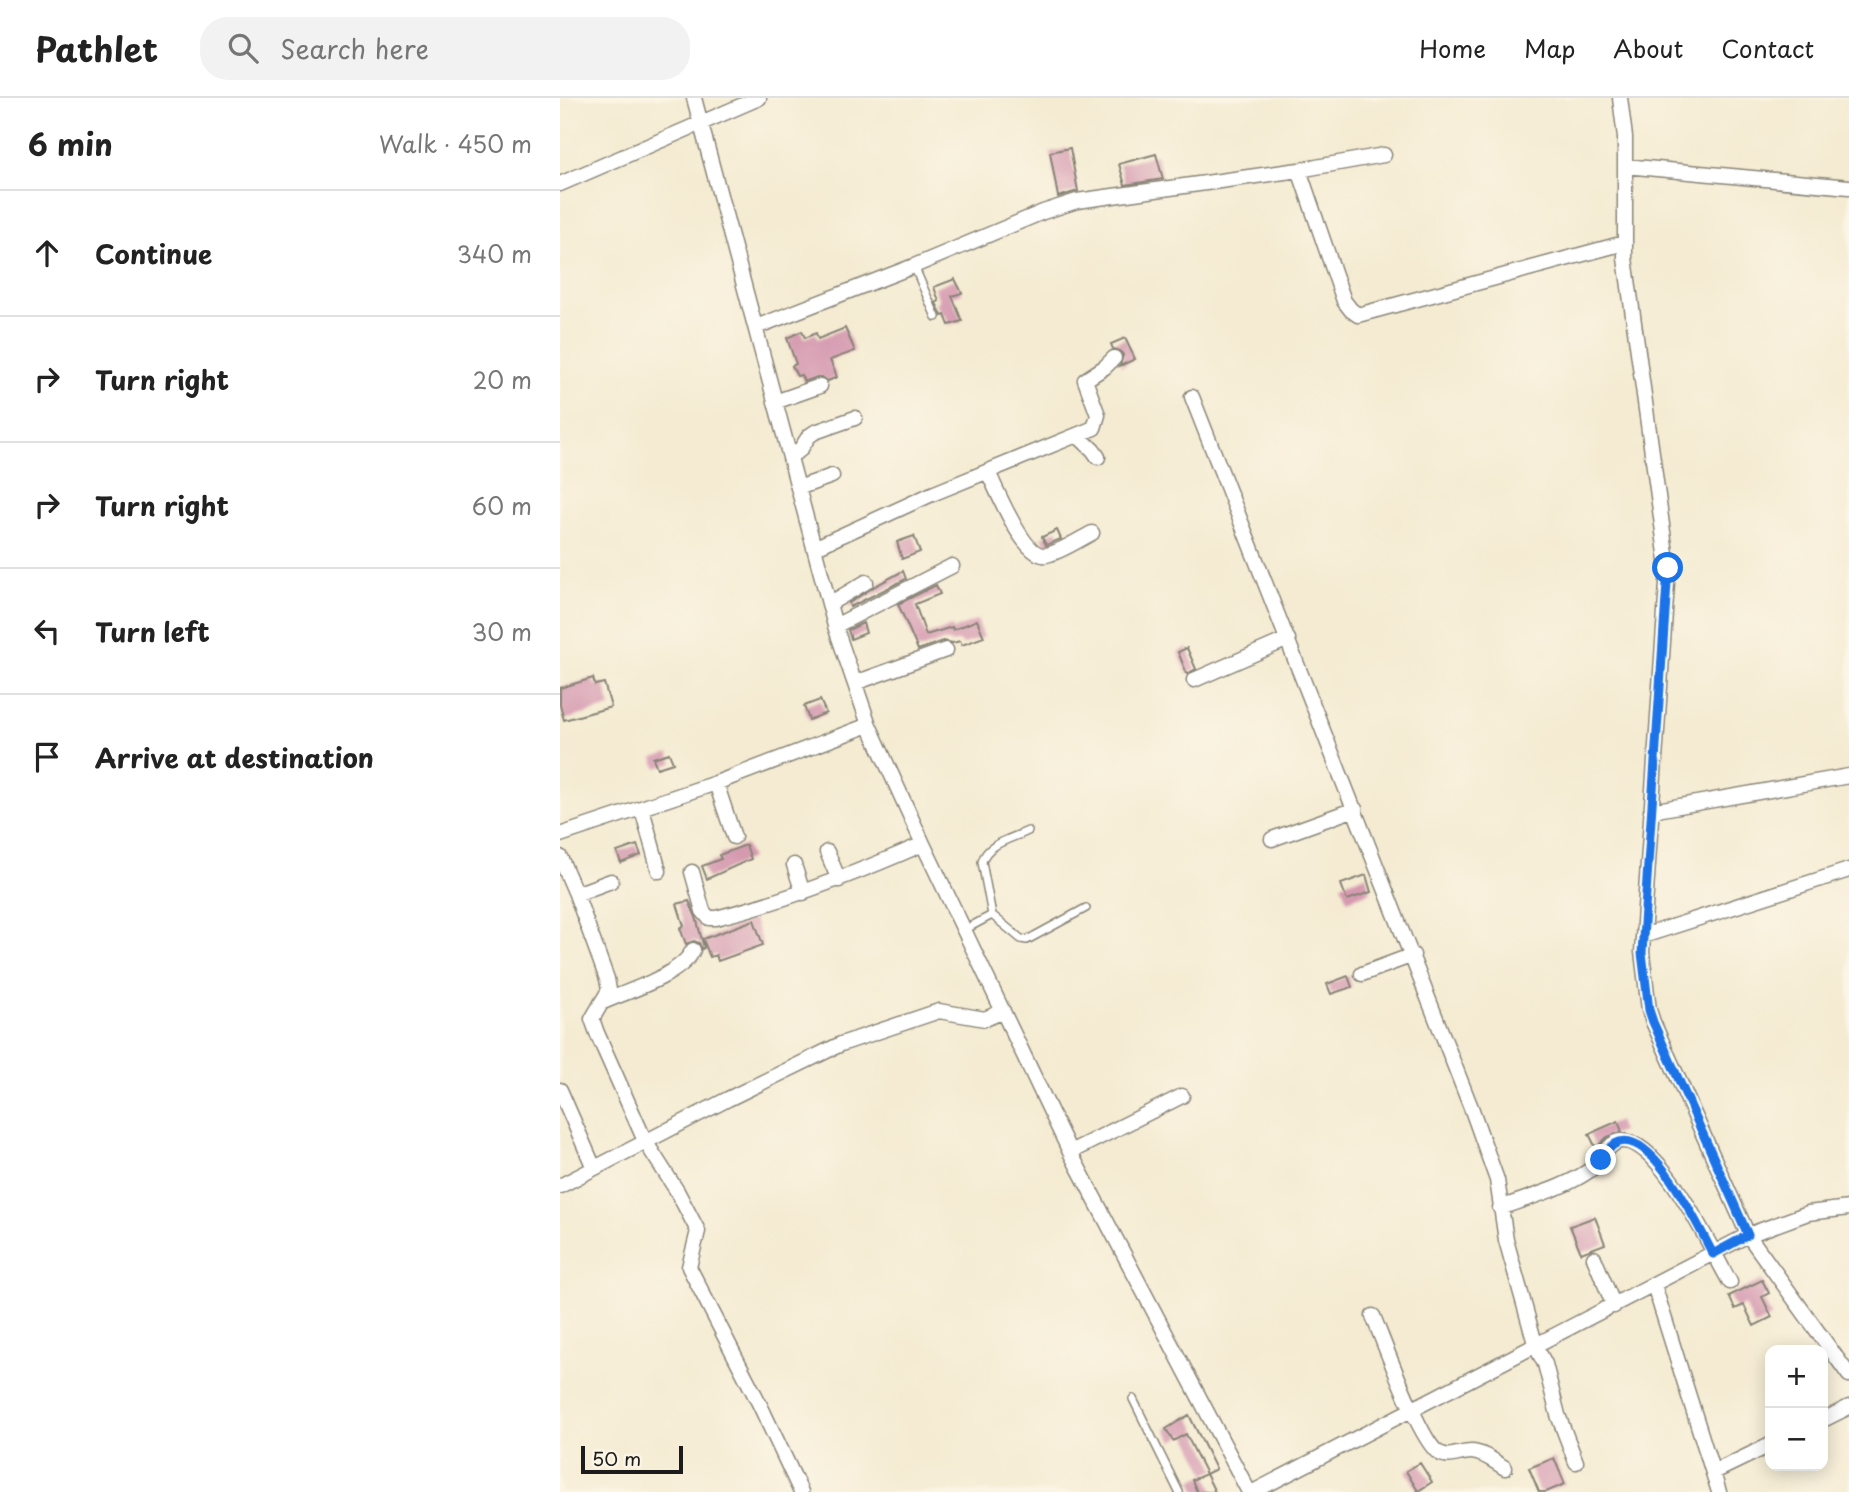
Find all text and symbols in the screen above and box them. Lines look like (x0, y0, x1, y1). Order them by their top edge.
search box (200, 17, 690, 80)
text: Pathlet (35, 23, 158, 73)
icon: search (224, 29, 262, 67)
text: Search here (280, 29, 429, 68)
text: Home (1419, 30, 1486, 66)
text: Map (1524, 30, 1575, 66)
text: About (1613, 30, 1683, 66)
text: Contact (1721, 30, 1814, 66)
text: 6 min (28, 121, 113, 166)
text: Walk · 450 m (379, 126, 532, 161)
icon: ahead (28, 234, 66, 272)
text: Continue (95, 234, 212, 273)
text: 340 m (457, 236, 532, 271)
icon: right (28, 360, 66, 398)
text: Turn right (95, 360, 229, 399)
text: 20 m (473, 362, 532, 397)
icon: right (28, 486, 66, 524)
text: Turn right (95, 486, 229, 525)
text: 60 m (472, 488, 532, 523)
route start (1652, 552, 1683, 583)
icon: left (28, 612, 66, 650)
text: Turn left (95, 612, 210, 651)
text: 30 m (471, 614, 532, 649)
icon: arrive (28, 738, 66, 776)
text: Arrive at destination (95, 738, 374, 777)
route end (1585, 1144, 1616, 1175)
map controls (1765, 1345, 1828, 1471)
button: + (1765, 1345, 1828, 1408)
button: − (1765, 1408, 1828, 1471)
scale bar (581, 1443, 682, 1475)
text: 50 m (592, 1444, 641, 1472)

